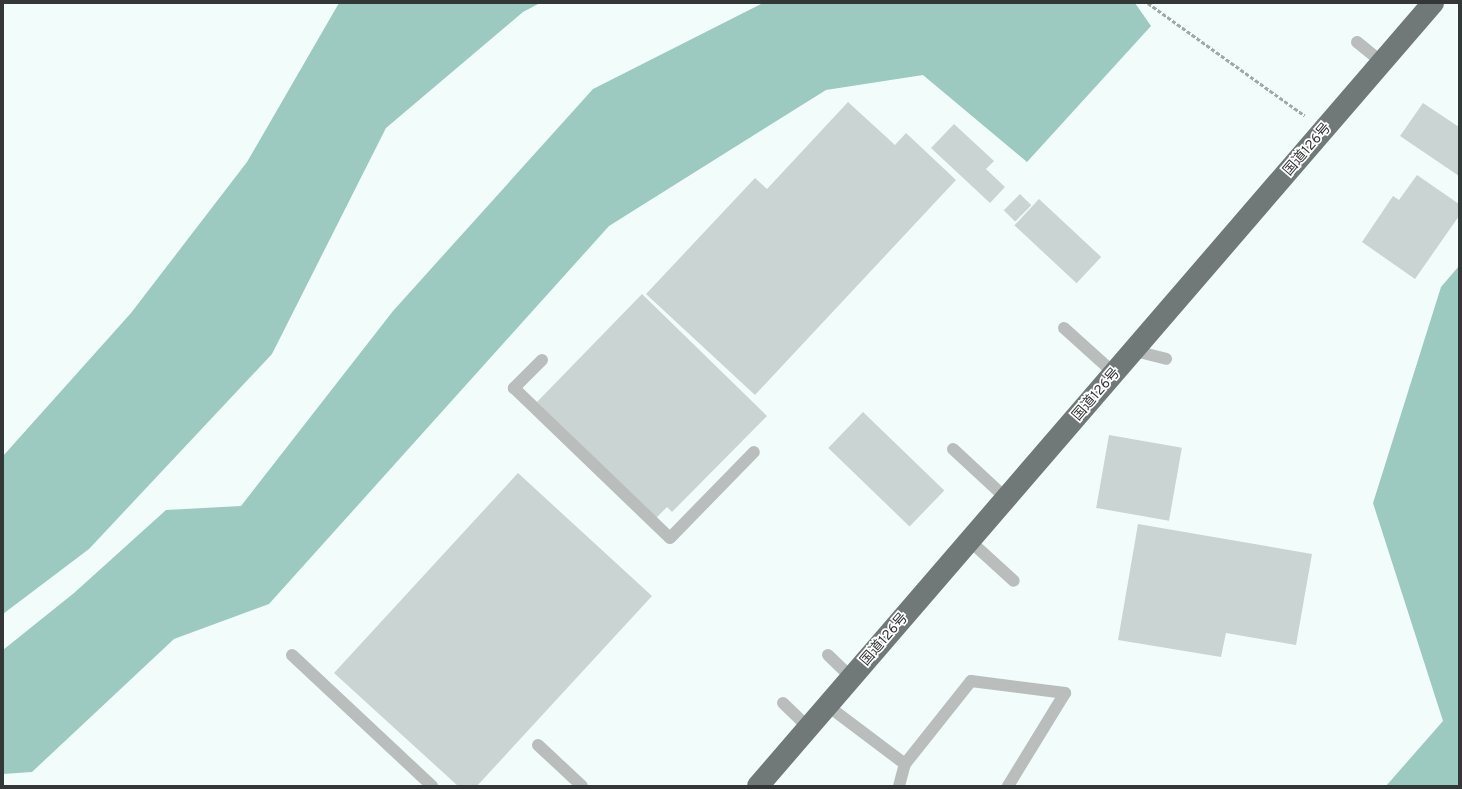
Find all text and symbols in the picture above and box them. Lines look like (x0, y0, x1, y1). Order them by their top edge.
street label: 国道126号 (1281, 120, 1335, 180)
street label: 国道126号 (1070, 365, 1124, 425)
street label: 国道126号 (858, 610, 912, 670)

